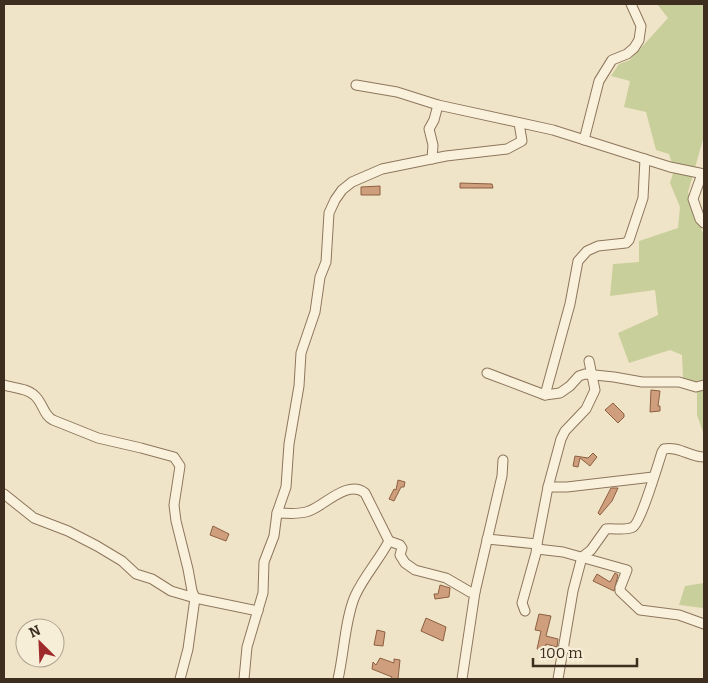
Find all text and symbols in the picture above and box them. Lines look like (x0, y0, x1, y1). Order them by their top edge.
north arrow (15, 618, 65, 668)
text: N (27, 622, 43, 642)
scale bar (533, 636, 637, 668)
text: 100 m (540, 644, 583, 662)

